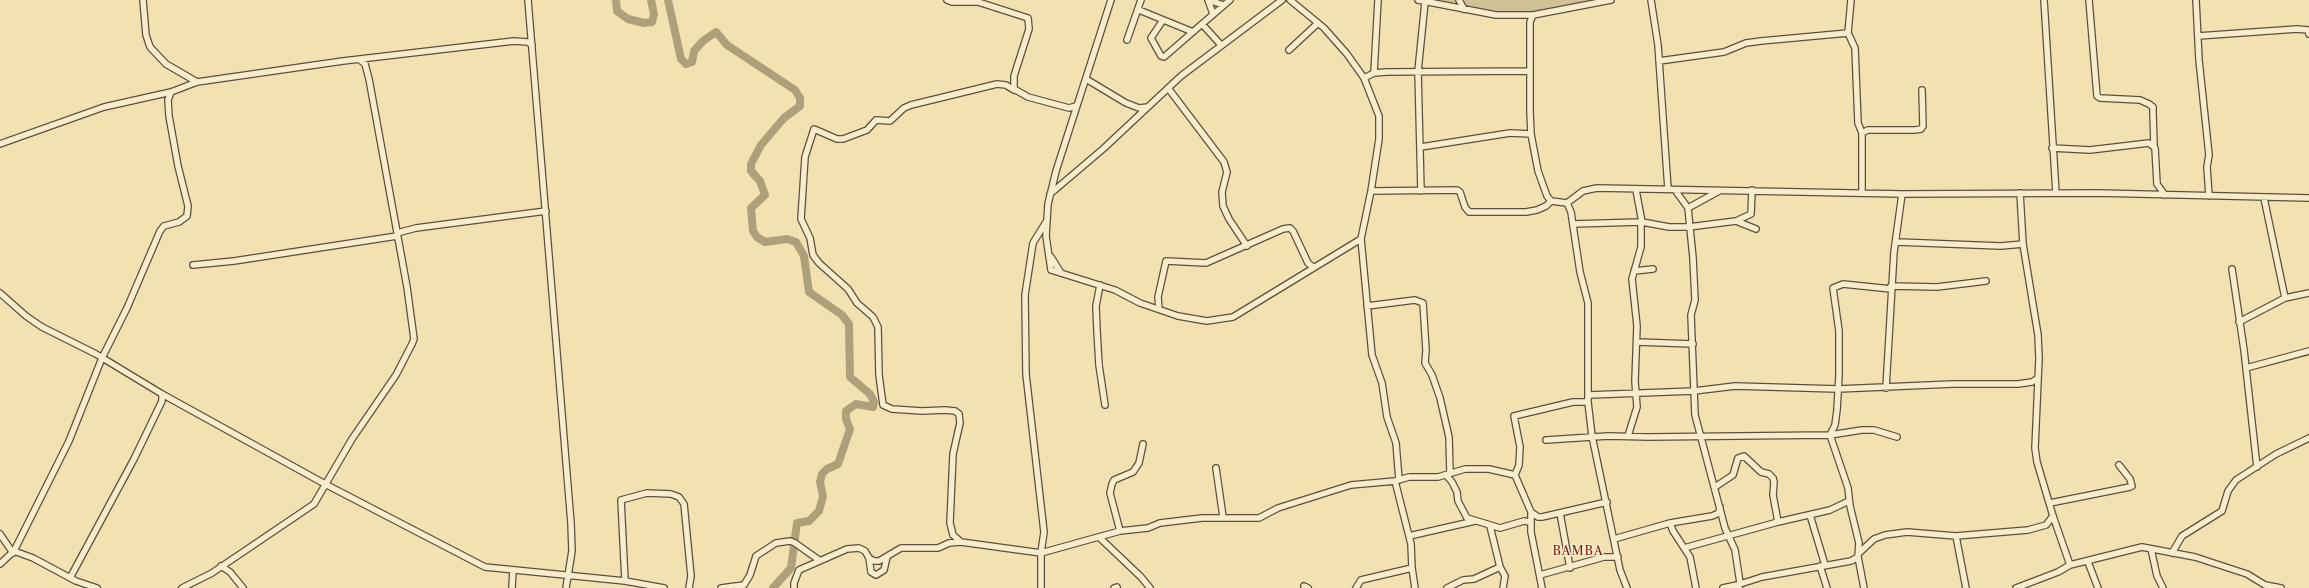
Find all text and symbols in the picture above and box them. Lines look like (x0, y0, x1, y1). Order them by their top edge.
district label: BAMBA (1552, 545, 1604, 559)

